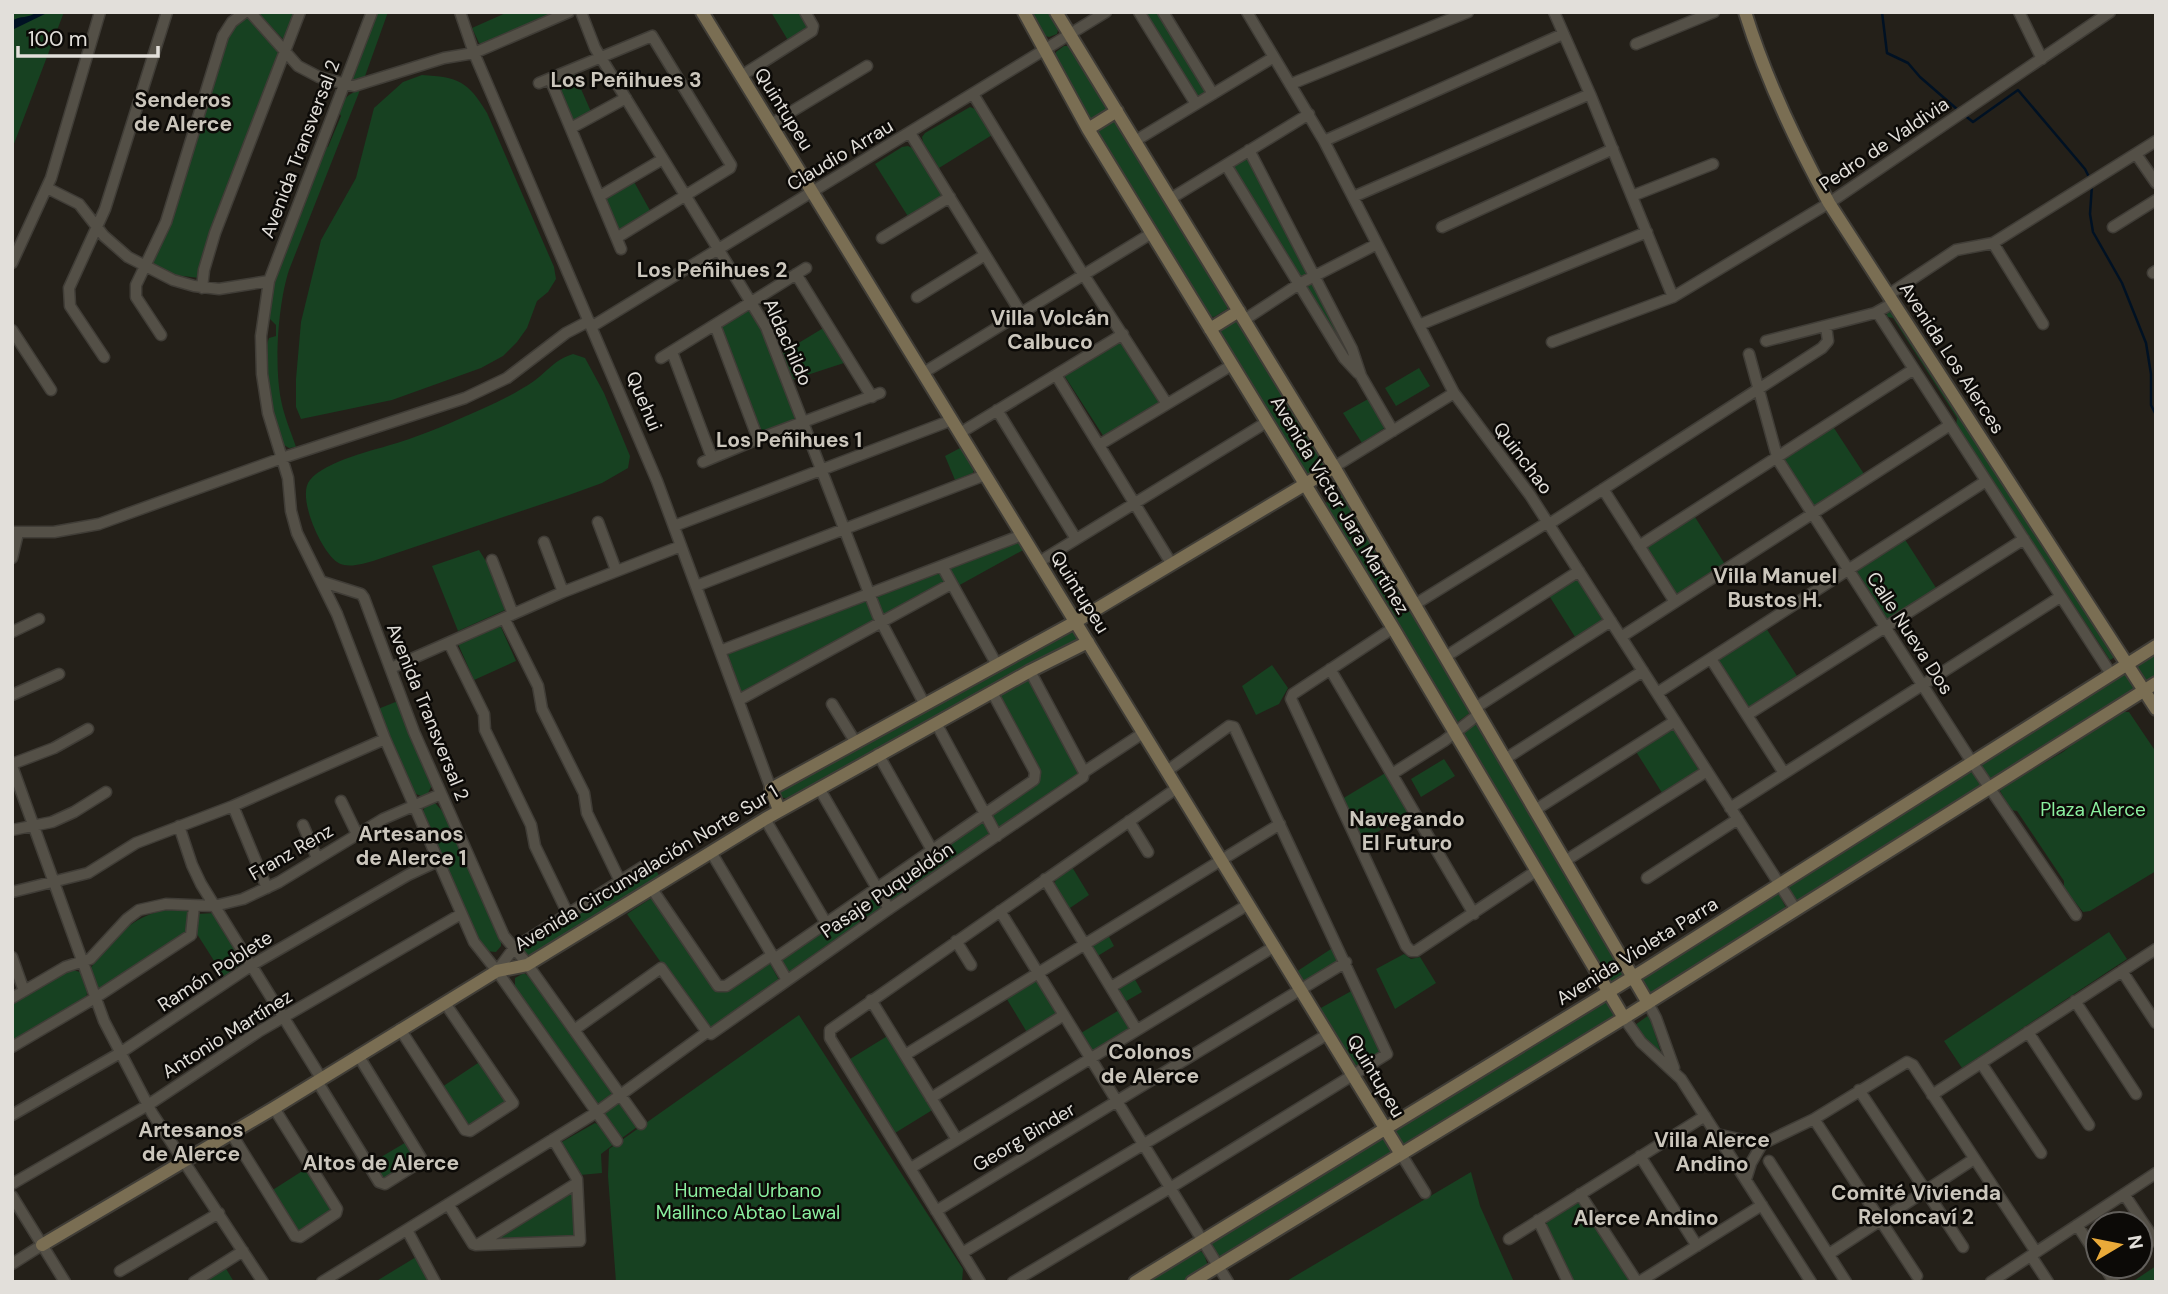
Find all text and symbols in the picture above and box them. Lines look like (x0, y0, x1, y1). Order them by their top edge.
scale bar (18, 14, 158, 58)
text: 100 m (28, 25, 88, 53)
street label: Avenida Transversal 2 (254, 56, 346, 242)
street label: Quintupeu (749, 63, 819, 155)
district label: Los Peñihues 3 (550, 66, 702, 94)
district label: Senderos de Alerce (134, 86, 232, 138)
street label: Pedro de Valdivia (1814, 91, 1954, 197)
street label: Claudio Arrau (782, 113, 898, 197)
district label: Los Peñihues 2 (637, 256, 787, 284)
street label: Avenida Los Alerces (1894, 278, 2010, 438)
street label: Aldachildo (758, 294, 818, 390)
district label: Villa Volcán Calbuco (990, 304, 1110, 356)
street label: Quehui (620, 367, 668, 435)
street label: Avenida Víctor Jara Martínez (1265, 391, 1415, 619)
street label: Quinchao (1488, 417, 1558, 499)
district label: Los Peñihues 1 (716, 426, 862, 454)
street label: Quintupeu (1045, 546, 1115, 638)
district label: Villa Manuel Bustos H. (1713, 562, 1837, 614)
street label: Calle Nueva Dos (1861, 567, 1959, 699)
street label: Avenida Transversal 2 (381, 620, 475, 804)
street label: Avenida Circunvalación Norte Sur 1 (509, 779, 783, 957)
park label: Plaza Alerce (2040, 797, 2146, 822)
district label: Navegando El Futuro (1349, 805, 1465, 857)
street label: Franz Renz (244, 818, 338, 886)
district label: Artesanos de Alerce 1 (356, 820, 466, 872)
street label: Pasaje Puqueldón (816, 836, 958, 944)
street label: Avenida Violeta Parra (1551, 891, 1723, 1011)
street label: Ramón Poblete (153, 925, 277, 1017)
street label: Antonio Martínez (157, 984, 297, 1084)
street label: Quintupeu (1341, 1030, 1411, 1122)
district label: Colonos de Alerce (1101, 1038, 1199, 1090)
street label: Georg Binder (968, 1097, 1080, 1177)
district label: Artesanos de Alerce (138, 1116, 244, 1168)
district label: Villa Alerce Andino (1654, 1126, 1770, 1178)
district label: Altos de Alerce (303, 1149, 459, 1177)
park label: Humedal Urbano Mallinco Abtao Lawal (656, 1178, 840, 1225)
district label: Comité Vivienda Reloncaví 2 (1831, 1179, 2001, 1231)
district label: Alerce Andino (1573, 1204, 1719, 1232)
north arrow (2084, 1210, 2154, 1280)
text: N (2122, 1233, 2149, 1251)

